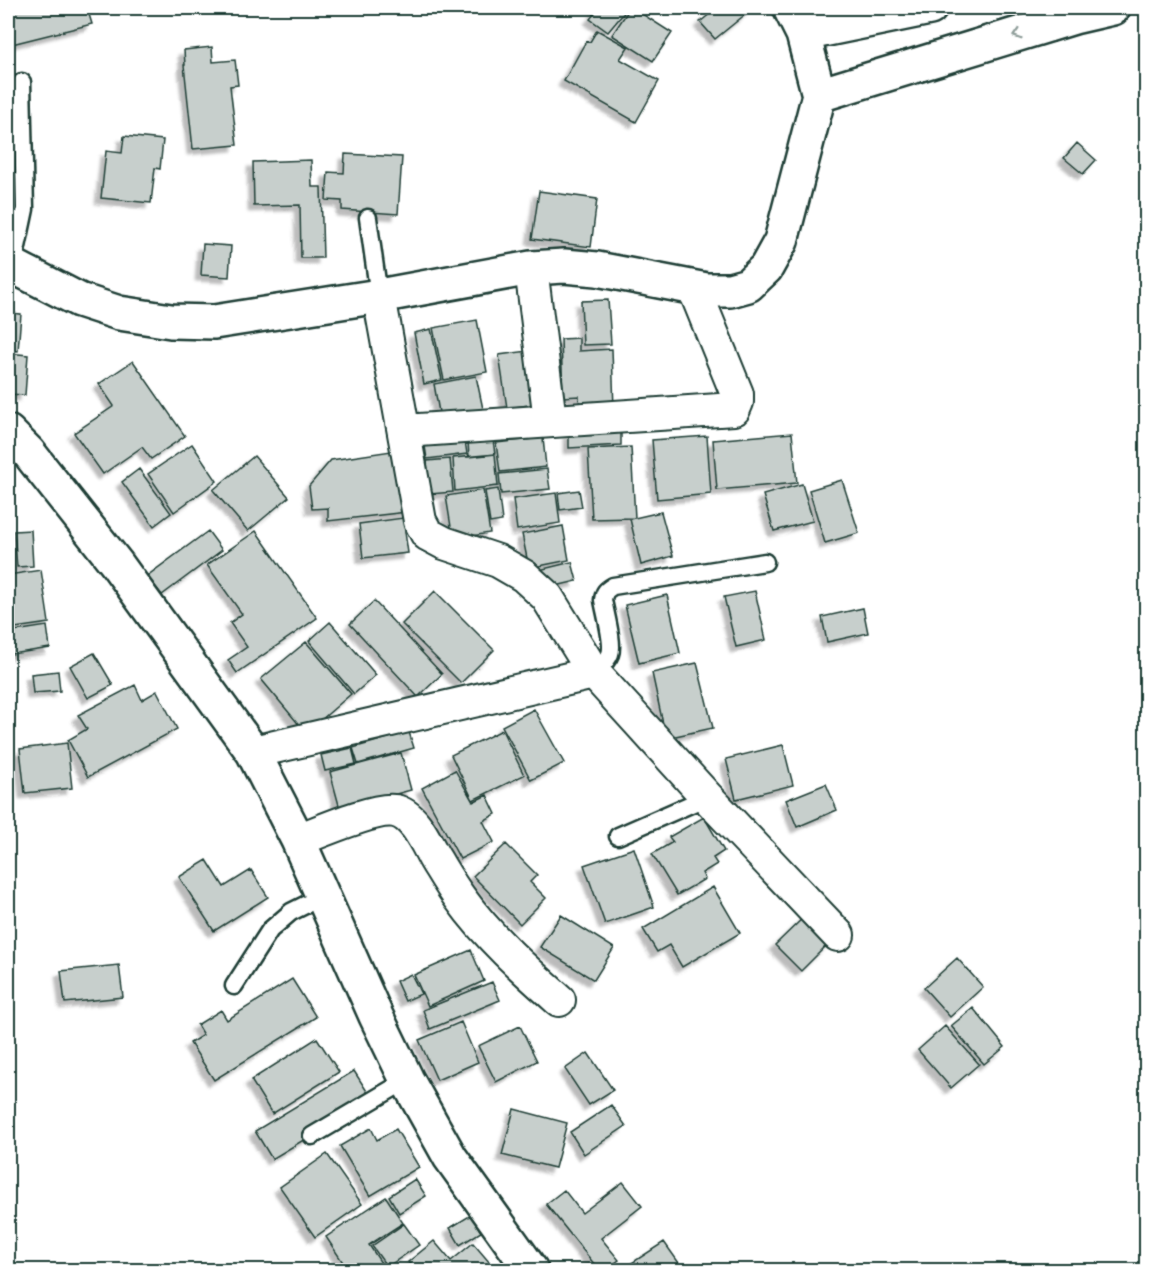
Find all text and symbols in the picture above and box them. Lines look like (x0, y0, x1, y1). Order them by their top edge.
one-way arrow (1012, 27, 1023, 40)

